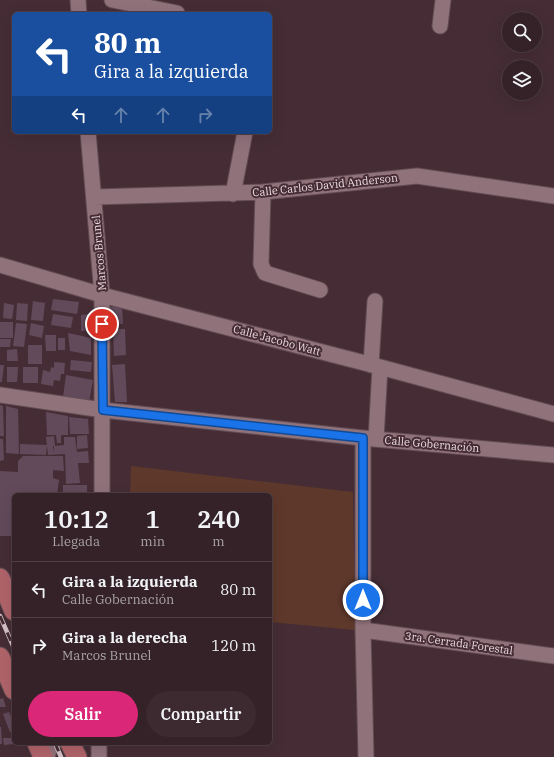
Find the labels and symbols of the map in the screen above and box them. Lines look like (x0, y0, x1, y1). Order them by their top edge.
street label: Calle Carlos David Anderson (252, 170, 398, 200)
street label: Marcos Brunel (89, 215, 109, 291)
pin (85, 307, 119, 341)
street label: Calle Jacobo Watt (232, 322, 322, 358)
street label: Calle Gobernación (384, 433, 480, 455)
position arrow (342, 579, 384, 621)
street label: 3ra. Cerrada Forestal (404, 628, 514, 658)

